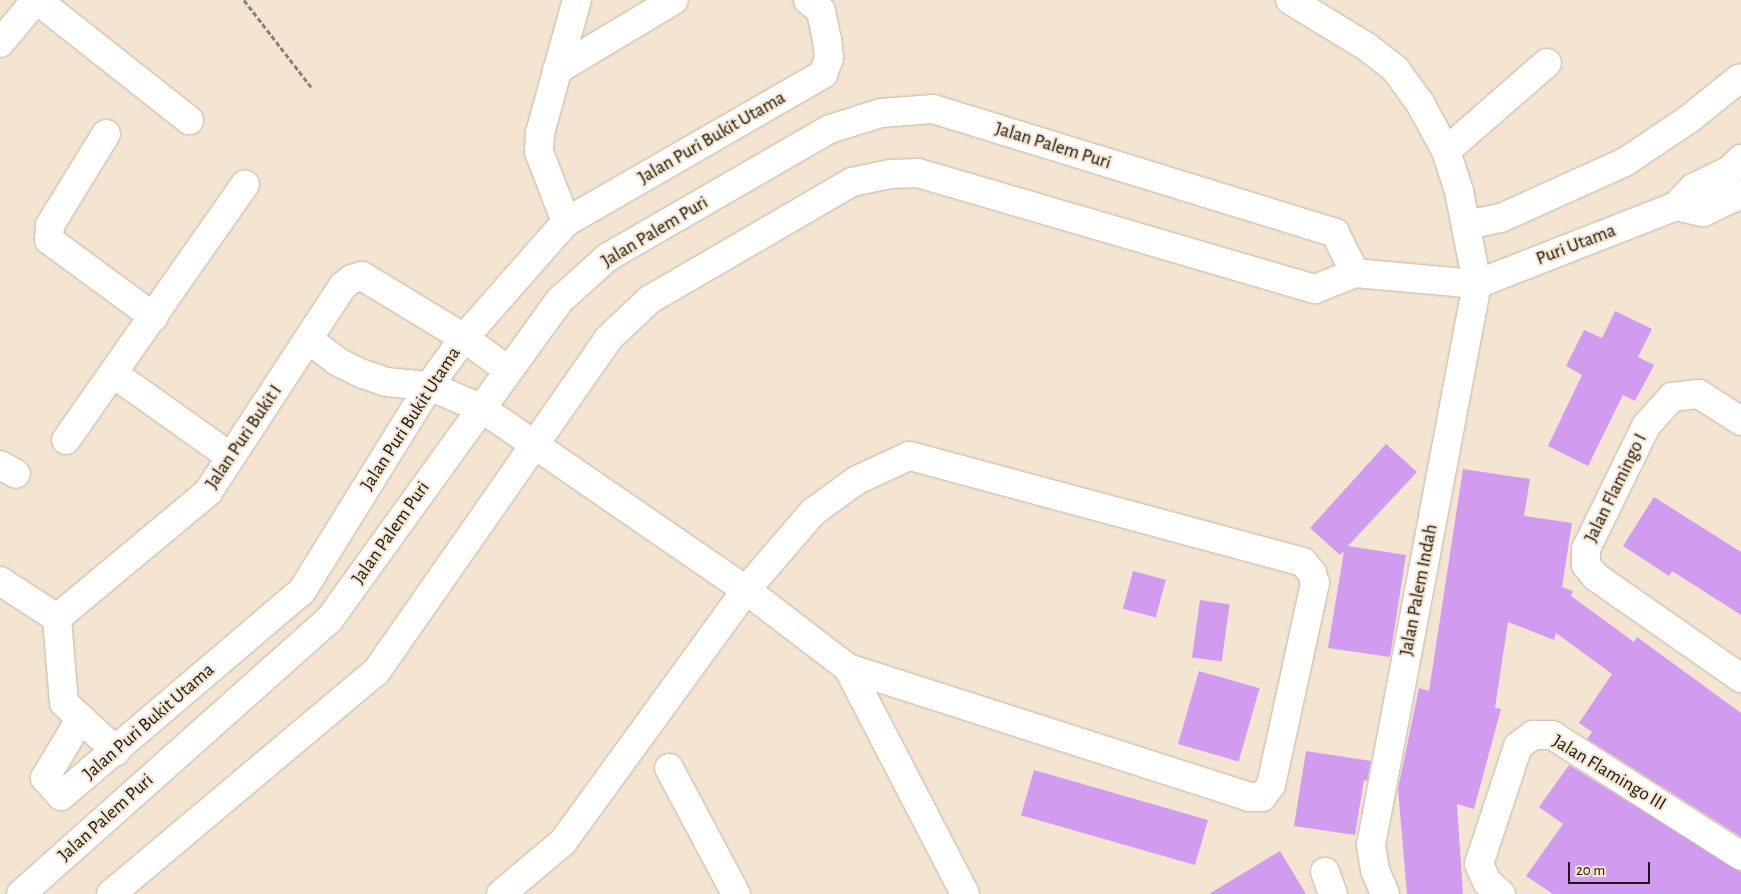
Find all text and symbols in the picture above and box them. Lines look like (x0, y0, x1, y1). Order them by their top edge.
street label: Jalan Puri Bukit Utama (634, 87, 790, 189)
street label: Jalan Palem Puri (992, 118, 1114, 174)
street label: Jalan Palem Puri (598, 191, 712, 273)
street label: Puri Utama (1533, 219, 1619, 271)
street label: Jalan Puri Bukit Utama (356, 343, 466, 495)
street label: Jalan Puri Bukit I (201, 380, 287, 494)
street label: Jalan Flamingo I (1580, 430, 1652, 546)
street label: Jalan Palem Puri (347, 477, 435, 589)
street label: Jalan Palem Indah (1395, 522, 1443, 658)
street label: Jalan Puri Bukit Utama (79, 659, 219, 785)
street label: Jalan Flamingo III (1548, 730, 1670, 816)
street label: Jalan Palem Puri (54, 769, 158, 867)
scale bar (1571, 852, 1654, 884)
text: 20 m (1576, 863, 1605, 878)

